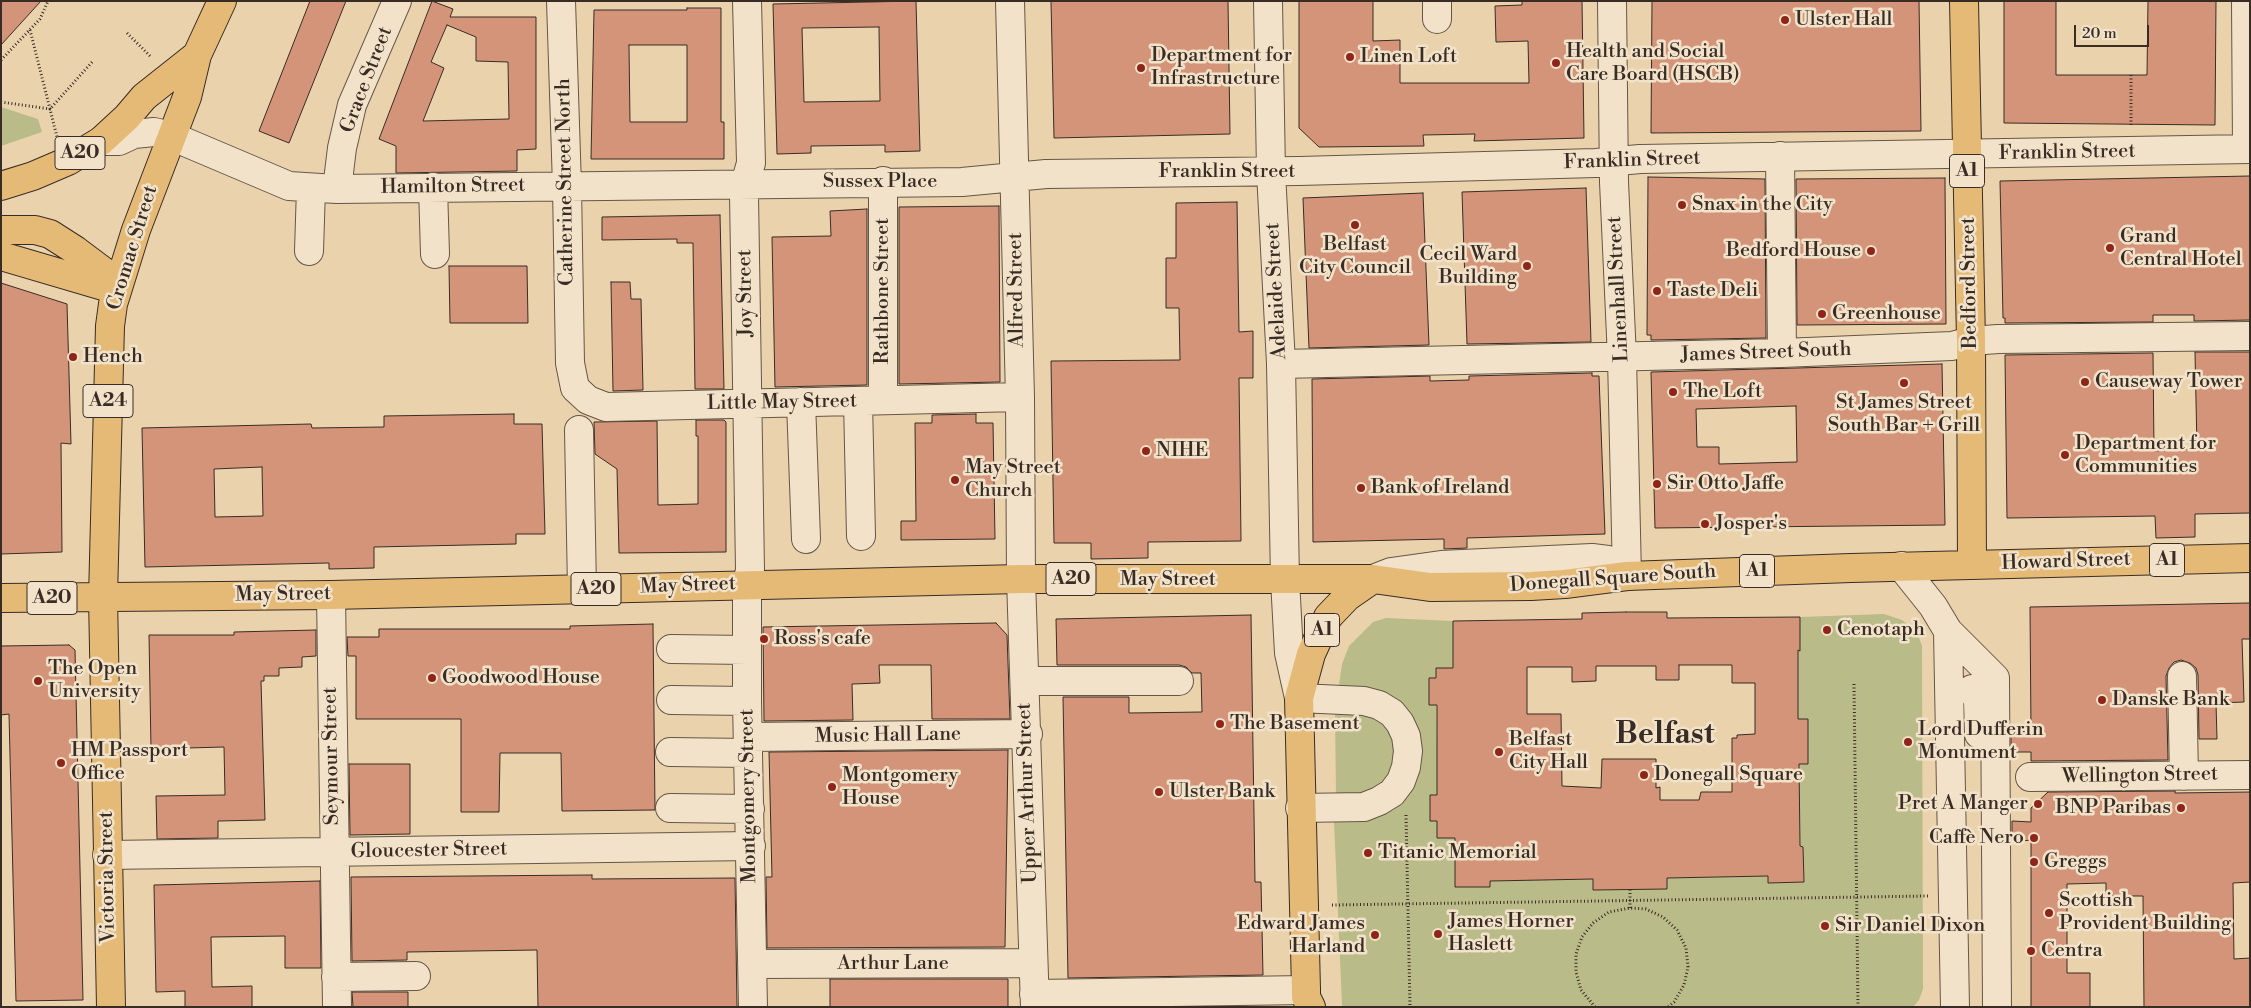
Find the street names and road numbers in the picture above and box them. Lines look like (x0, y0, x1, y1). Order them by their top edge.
street label: Grace Street (336, 23, 398, 137)
street label: Catherine Street North (552, 78, 580, 286)
road number: A20 (55, 136, 105, 170)
street label: Franklin Street (1998, 140, 2136, 166)
street label: Franklin Street (1563, 147, 1701, 175)
road number: A1 (1950, 154, 1984, 188)
street label: Franklin Street (1159, 160, 1295, 184)
street label: Sussex Place (823, 170, 937, 194)
street label: Hamilton Street (380, 174, 526, 200)
street label: Cromac Street (103, 183, 163, 313)
street label: Linenhall Street (1603, 215, 1635, 363)
street label: Bedford Street (1957, 217, 1983, 349)
street label: Rathbone Street (871, 218, 895, 364)
street label: Adelaide Street (1261, 222, 1293, 360)
street label: Alfred Street (1004, 232, 1030, 348)
street label: Joy Street (733, 249, 759, 337)
street label: James Street South (1680, 338, 1852, 368)
road number: A24 (83, 384, 133, 418)
street label: Little May Street (707, 390, 857, 416)
road number: A1 (2150, 544, 2184, 576)
street label: Howard Street (2001, 548, 2131, 576)
road number: A1 (1740, 554, 1774, 588)
street label: Donegall Square South (1509, 560, 1717, 598)
road number: A20 (1046, 562, 1096, 596)
street label: May Street (1120, 568, 1216, 592)
road number: A20 (571, 572, 621, 606)
street label: May Street (640, 572, 736, 600)
road number: A20 (27, 582, 77, 614)
street label: May Street (235, 582, 331, 608)
road number: A1 (1304, 614, 1340, 646)
street label: Seymour Street (319, 687, 345, 825)
street label: Upper Arthur Street (1013, 702, 1043, 884)
street label: Montgomery Street (735, 708, 763, 884)
street label: Music Hall Lane (815, 723, 961, 749)
street label: Wellington Street (2062, 763, 2218, 789)
street label: Victoria Street (95, 811, 121, 943)
street label: Gloucester Street (351, 838, 507, 864)
street label: Arthur Lane (837, 952, 949, 976)

